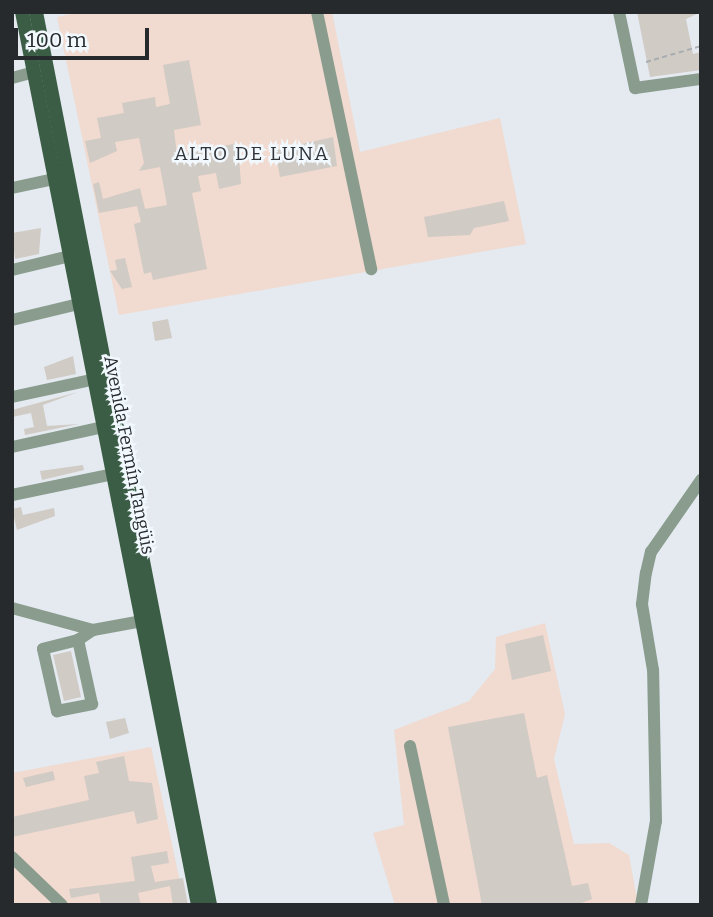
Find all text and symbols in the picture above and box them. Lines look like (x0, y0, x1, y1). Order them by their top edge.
scale bar (18, 14, 152, 58)
text: 100 m (27, 27, 87, 53)
district label: ALTO DE LUNA (176, 143, 328, 165)
street label: Avenida Fermín Tangüis (99, 354, 159, 556)

